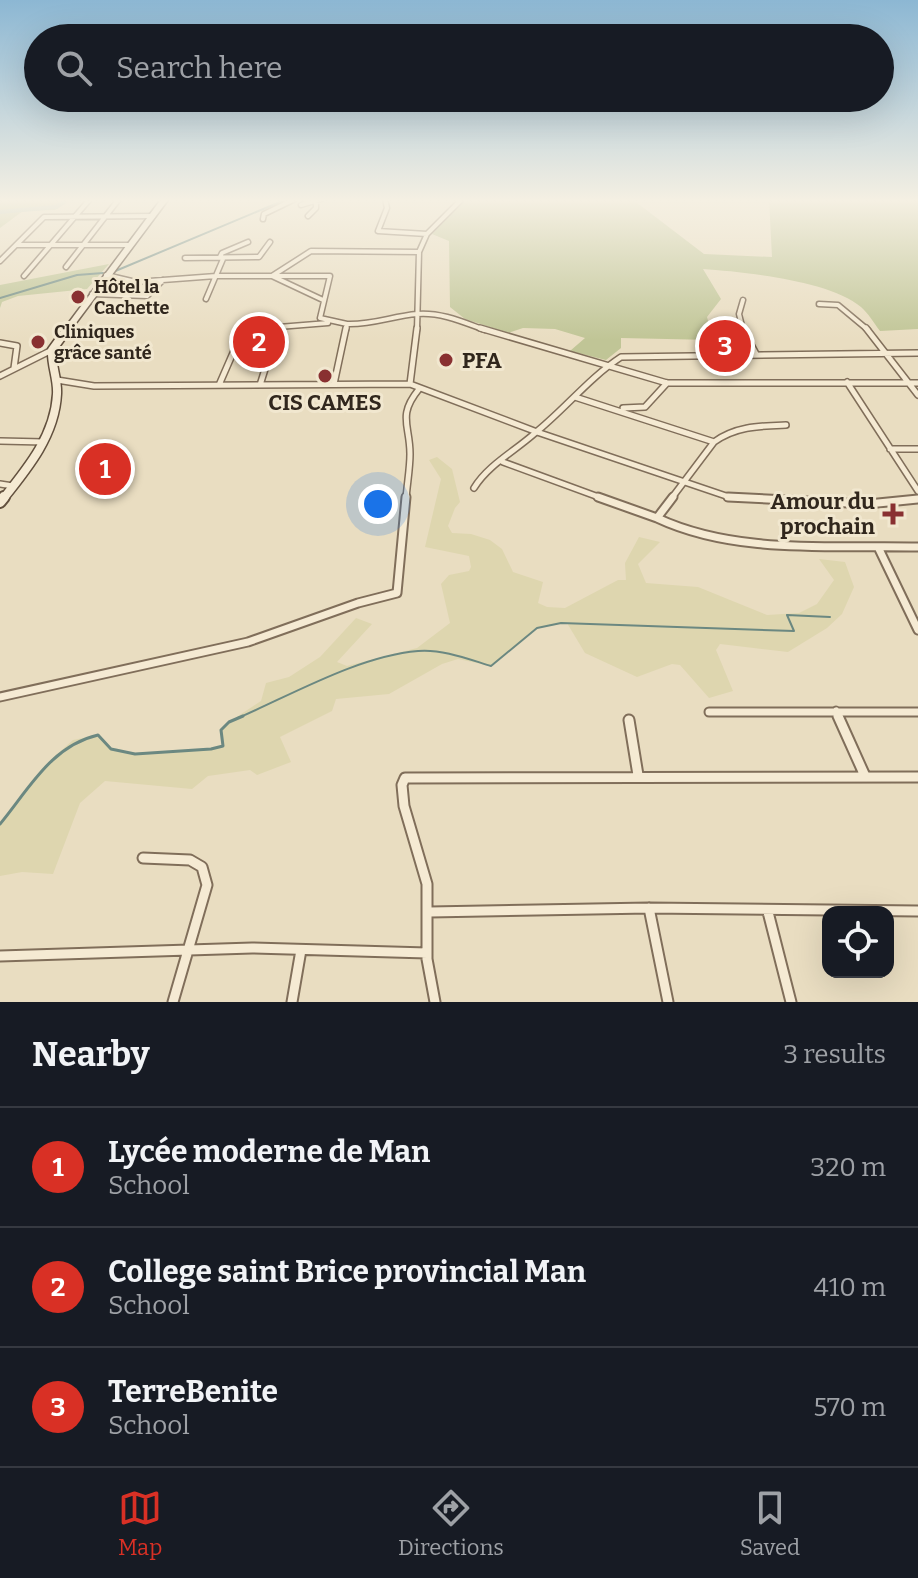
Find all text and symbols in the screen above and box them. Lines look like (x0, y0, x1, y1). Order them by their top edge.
search box (24, 24, 894, 112)
icon: search (52, 46, 96, 90)
text: Search here (116, 50, 283, 86)
place label: Hôtel la Cachette (94, 276, 170, 319)
marker: Hôtel la Cachette (69, 288, 87, 306)
pin: 2 (233, 312, 285, 372)
pin: 3 (699, 316, 751, 376)
place label: Cliniques grâce santé (54, 321, 152, 364)
marker: Cliniques grâce santé (29, 333, 47, 351)
place label: PFA (462, 347, 502, 374)
marker: PFA (437, 351, 455, 369)
marker: CIS CAMES (316, 367, 334, 385)
place label: CIS CAMES (268, 389, 382, 416)
pin: 1 (79, 439, 131, 499)
your location (358, 484, 398, 524)
place label: Amour du prochain (770, 488, 875, 540)
marker: Amour du prochain (882, 503, 904, 525)
map controls (822, 906, 894, 978)
button: locate (822, 906, 894, 978)
text: Nearby (32, 1034, 150, 1075)
text: 3 results (783, 1039, 886, 1070)
text: Lycée moderne de Man (108, 1134, 430, 1170)
text: 1 (52, 1152, 64, 1183)
text: 320 m (810, 1152, 886, 1183)
text: School (108, 1170, 190, 1201)
text: College saint Brice provincial Man (108, 1254, 586, 1290)
text: 2 (51, 1272, 65, 1303)
text: 410 m (814, 1272, 886, 1303)
text: School (108, 1290, 190, 1321)
text: TerreBenite (108, 1374, 278, 1410)
text: 3 (51, 1392, 65, 1423)
text: 570 m (813, 1392, 886, 1423)
text: School (108, 1410, 190, 1441)
tab: Map (118, 1486, 162, 1561)
tab: Directions (398, 1486, 504, 1561)
tab: Saved (740, 1486, 800, 1561)

